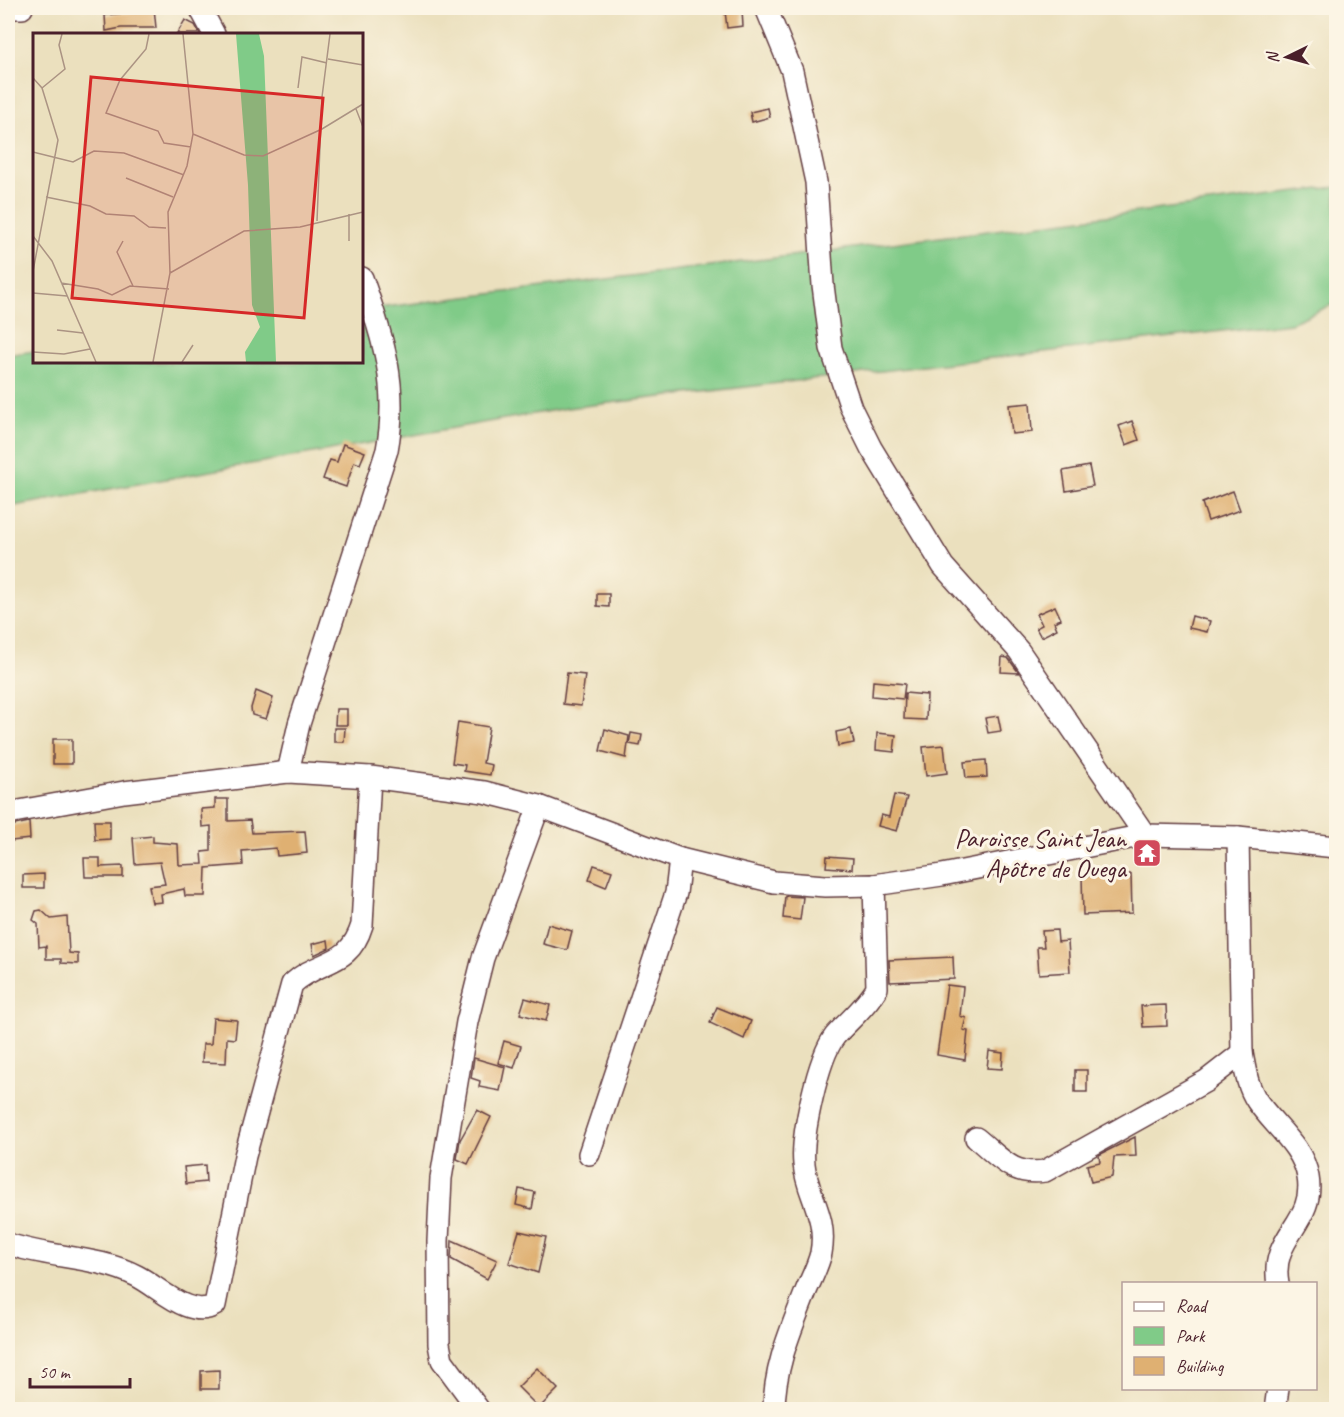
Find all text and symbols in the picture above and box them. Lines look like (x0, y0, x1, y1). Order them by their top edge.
north arrow (1257, 27, 1317, 87)
inset map (33, 33, 363, 363)
text: N (1262, 49, 1283, 64)
place label: Paroisse Saint Jean Apôtre de Ouega (955, 822, 1128, 885)
temple icon: Paroisse Saint Jean Apôtre de Ouega (1131, 837, 1163, 869)
legend (1122, 1282, 1317, 1390)
text: Road (1176, 1295, 1209, 1317)
text: Park (1176, 1325, 1206, 1347)
scale bar (30, 1351, 130, 1389)
text: Building (1176, 1355, 1225, 1377)
text: 50 m (39, 1361, 72, 1383)

